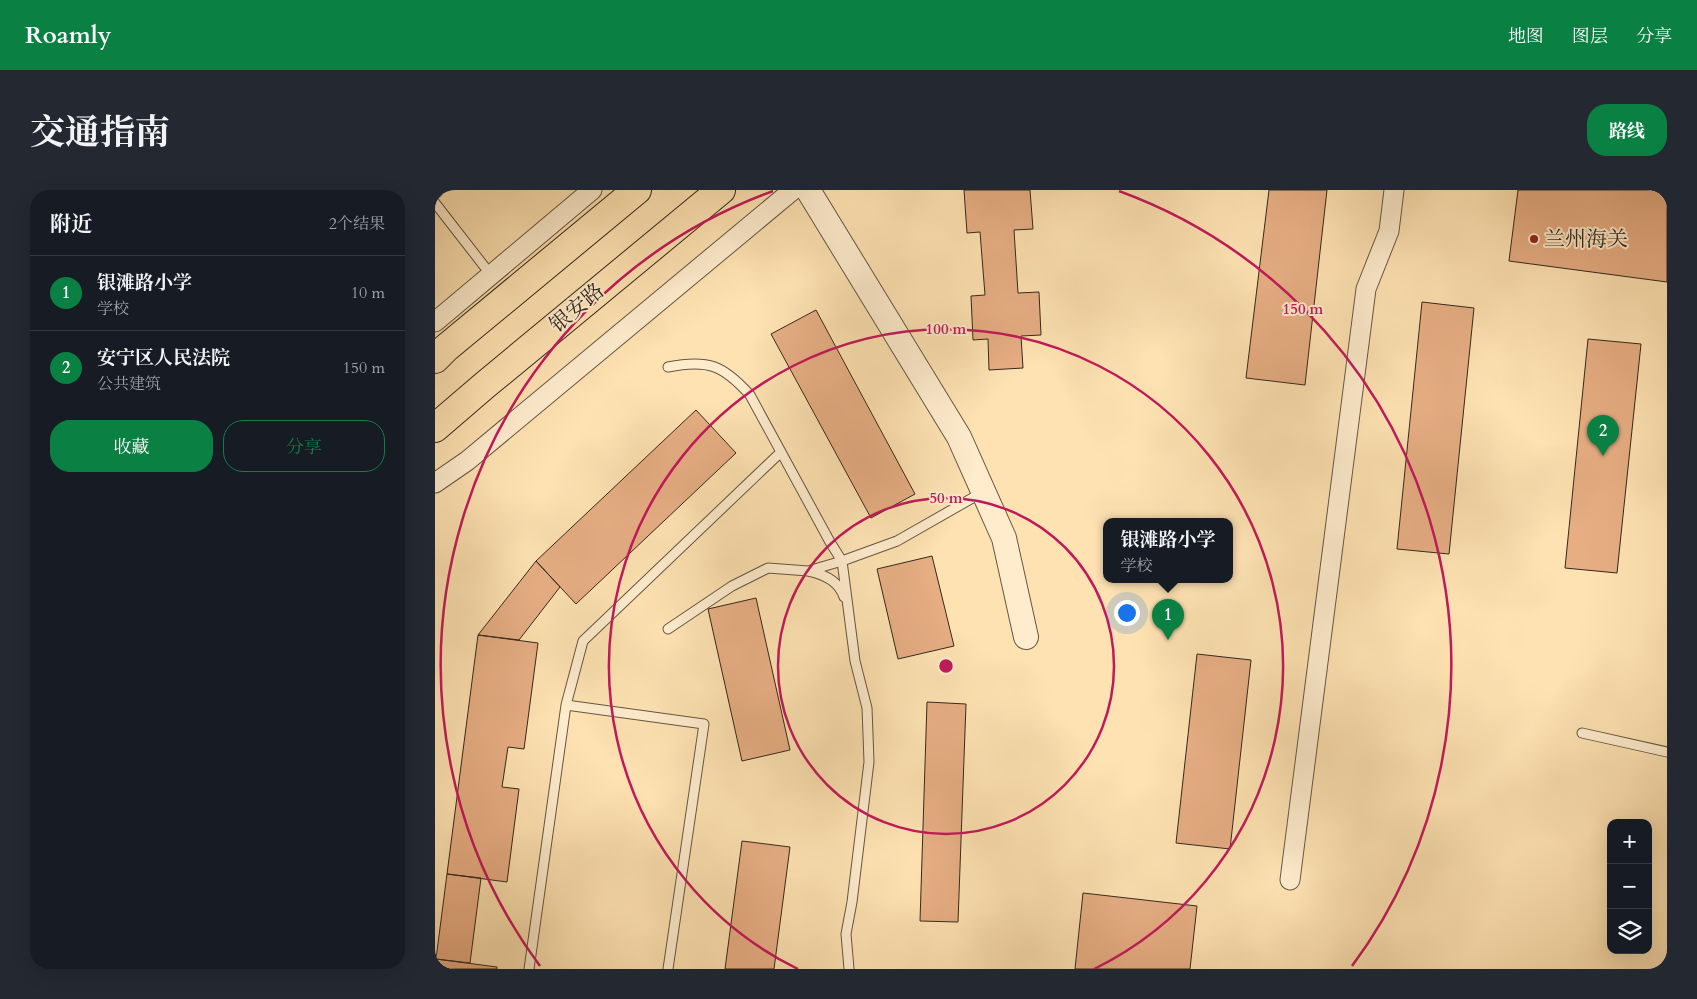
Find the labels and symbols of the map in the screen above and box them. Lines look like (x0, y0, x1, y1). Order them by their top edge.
place label: 兰州海关 (1544, 225, 1628, 254)
marker: 兰州海关 (1528, 233, 1540, 245)
street label: 银安路 (544, 277, 610, 339)
text: 150 m (1283, 299, 1324, 319)
text: 100 m (926, 319, 967, 339)
pin: 2 (1587, 415, 1619, 456)
text: 50 m (929, 488, 963, 508)
pin: 1 (1152, 599, 1184, 640)
your location (1114, 600, 1140, 626)
centre of rings (937, 657, 955, 675)

